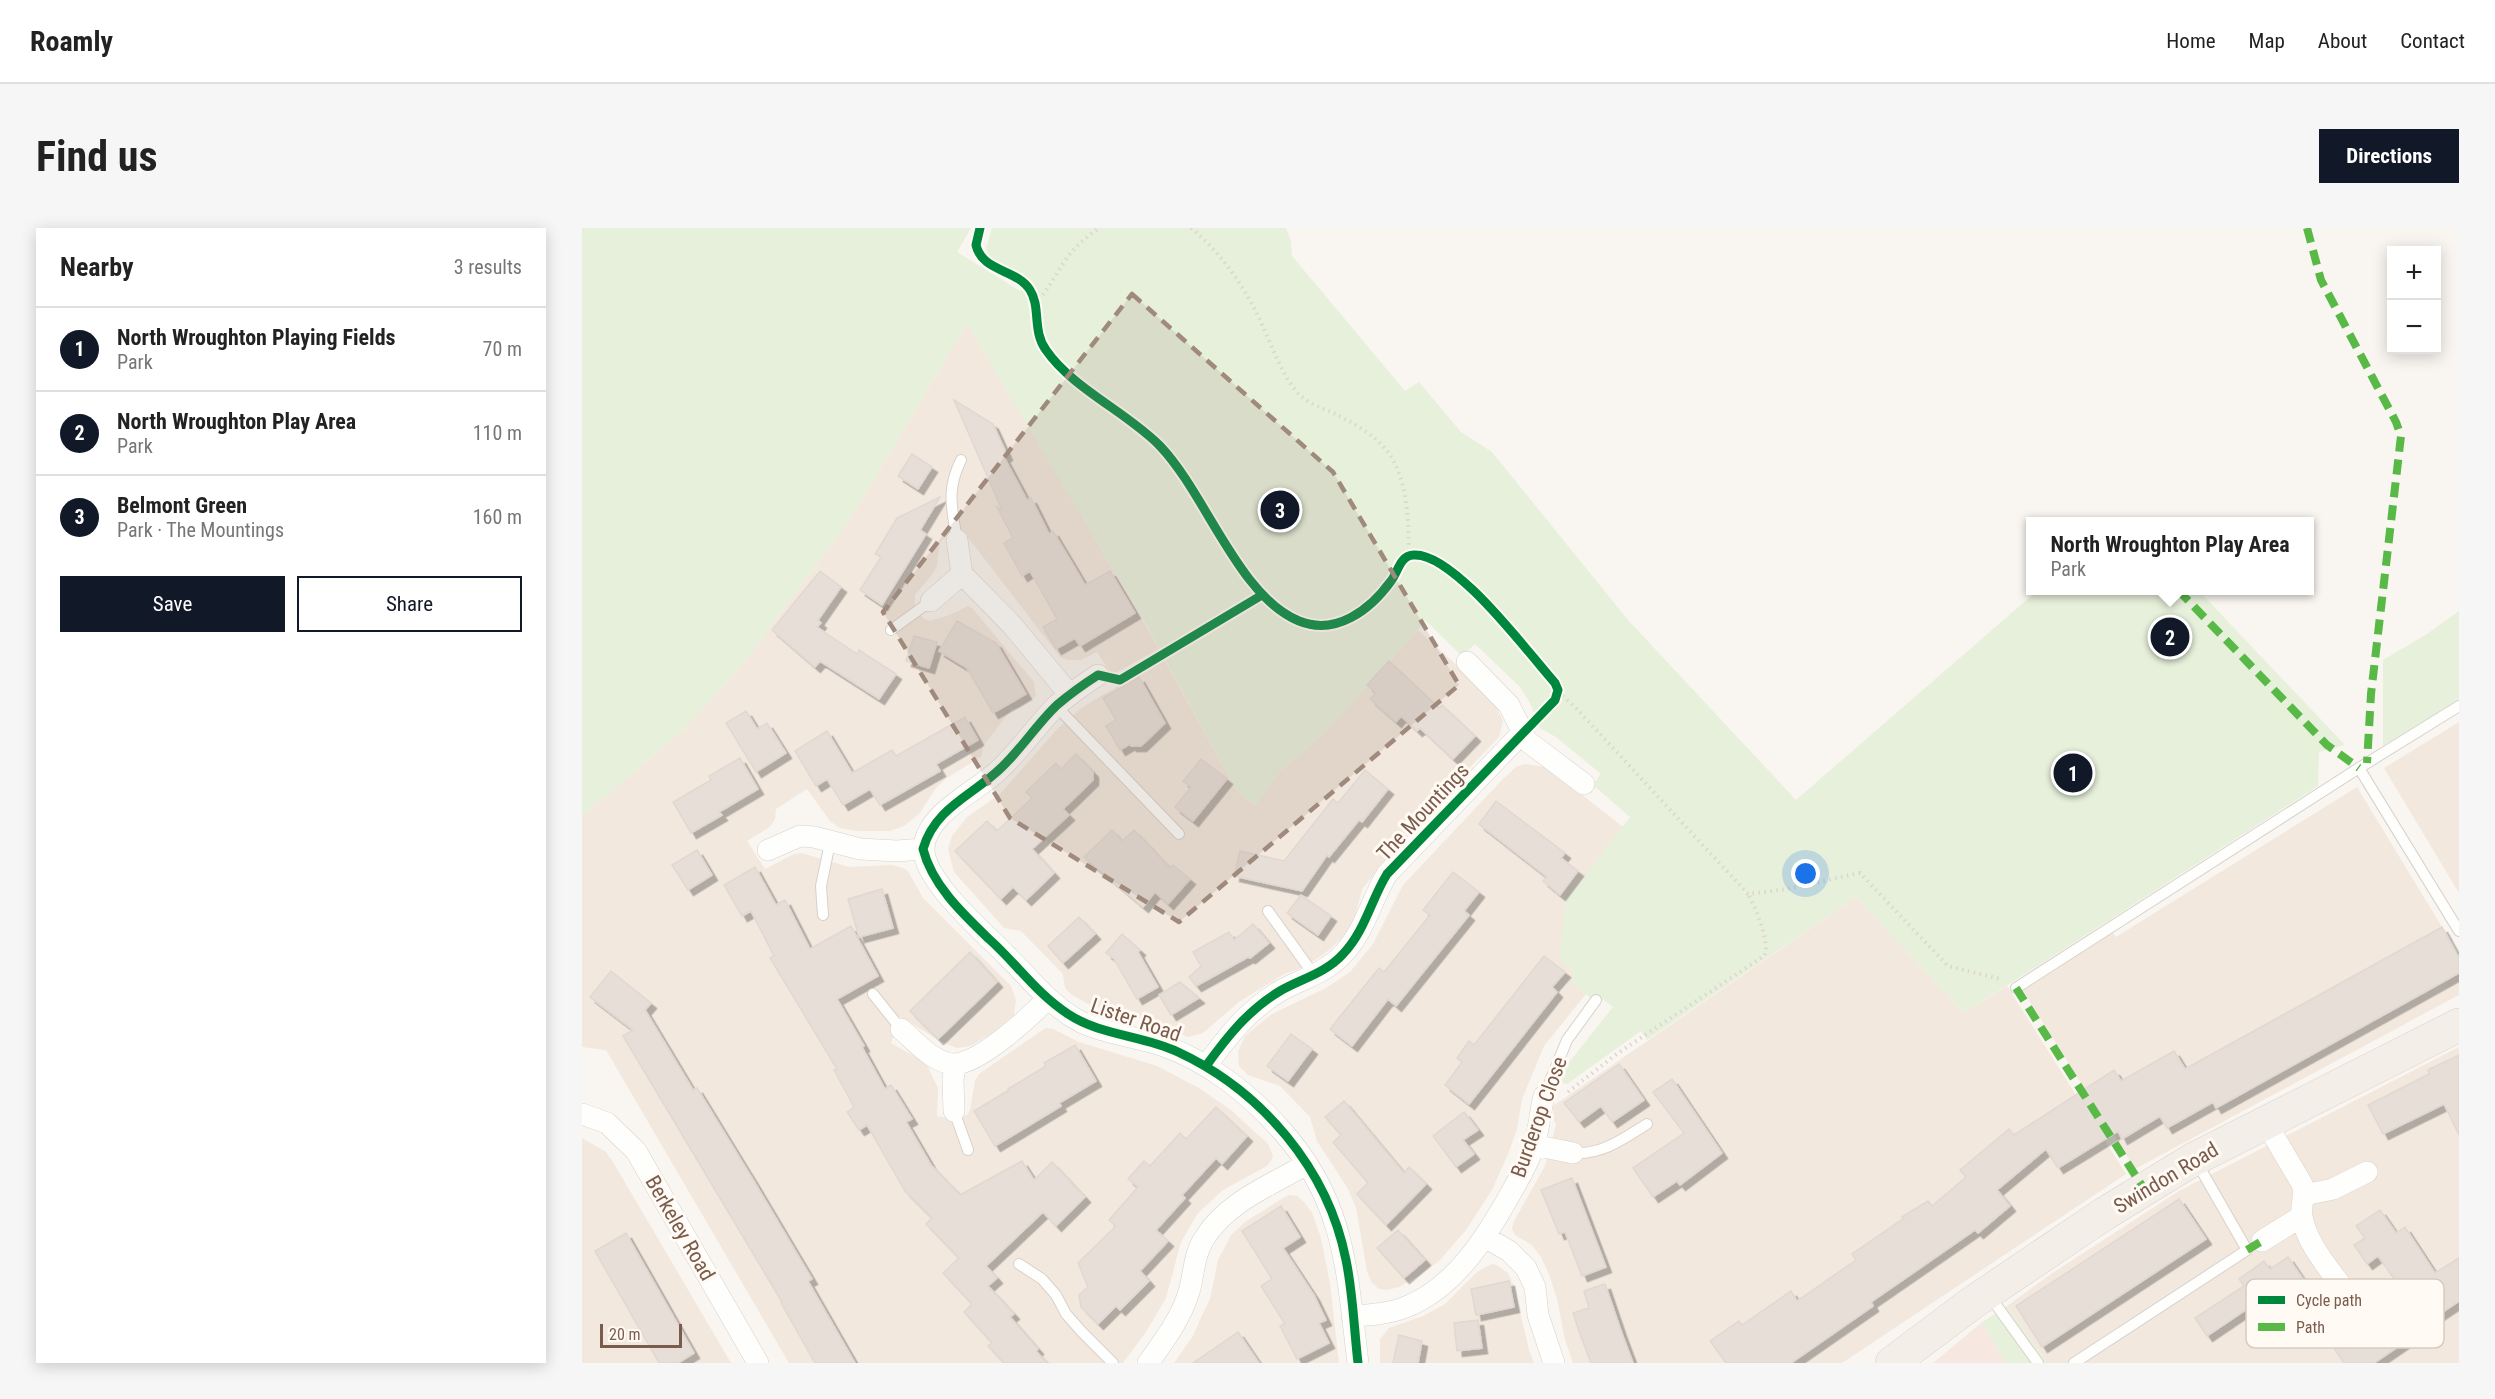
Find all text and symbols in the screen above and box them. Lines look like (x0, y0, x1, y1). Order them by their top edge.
text: Roamly (30, 25, 113, 58)
text: Home (2166, 29, 2216, 53)
text: Map (2249, 29, 2285, 53)
text: About (2318, 29, 2367, 53)
text: Contact (2400, 29, 2465, 53)
button: Directions (2319, 129, 2459, 183)
text: Find us (36, 132, 157, 181)
map controls (2387, 246, 2441, 354)
button: + (2387, 246, 2441, 300)
text: Nearby (60, 252, 134, 282)
text: 3 results (454, 255, 522, 279)
button: − (2387, 300, 2441, 354)
text: North Wroughton Playing Fields (117, 325, 396, 350)
text: 1 (74, 337, 85, 361)
text: 70 m (483, 337, 522, 361)
text: Park (117, 350, 153, 374)
text: North Wroughton Play Area (117, 409, 356, 434)
text: 2 (74, 421, 85, 445)
text: 110 m (473, 421, 522, 445)
text: Park (117, 434, 153, 458)
pin: 3 (1260, 488, 1300, 532)
text: Belmont Green (117, 493, 247, 518)
text: 3 (74, 505, 85, 529)
text: 160 m (473, 505, 522, 529)
popup (2026, 517, 2314, 595)
text: Park · The Mountings (117, 518, 284, 542)
text: North Wroughton Play Area (2050, 532, 2290, 557)
text: Park (2050, 557, 2086, 581)
button: Save (60, 576, 285, 632)
button: Share (297, 576, 522, 632)
pin: 2 (2150, 614, 2190, 660)
pin: 1 (2054, 750, 2092, 796)
street label: The Mountings (1372, 759, 1474, 865)
your location (1791, 859, 1820, 888)
street label: Lister Road (1088, 993, 1184, 1047)
street label: Burderop Close (1506, 1053, 1572, 1181)
street label: Swindon Road (2109, 1137, 2223, 1219)
street label: Berkeley Road (640, 1171, 720, 1285)
legend (2246, 1279, 2444, 1348)
text: Cycle path (2296, 1291, 2362, 1310)
text: Path (2296, 1318, 2325, 1337)
scale bar (600, 1321, 682, 1348)
text: 20 m (609, 1325, 641, 1344)

